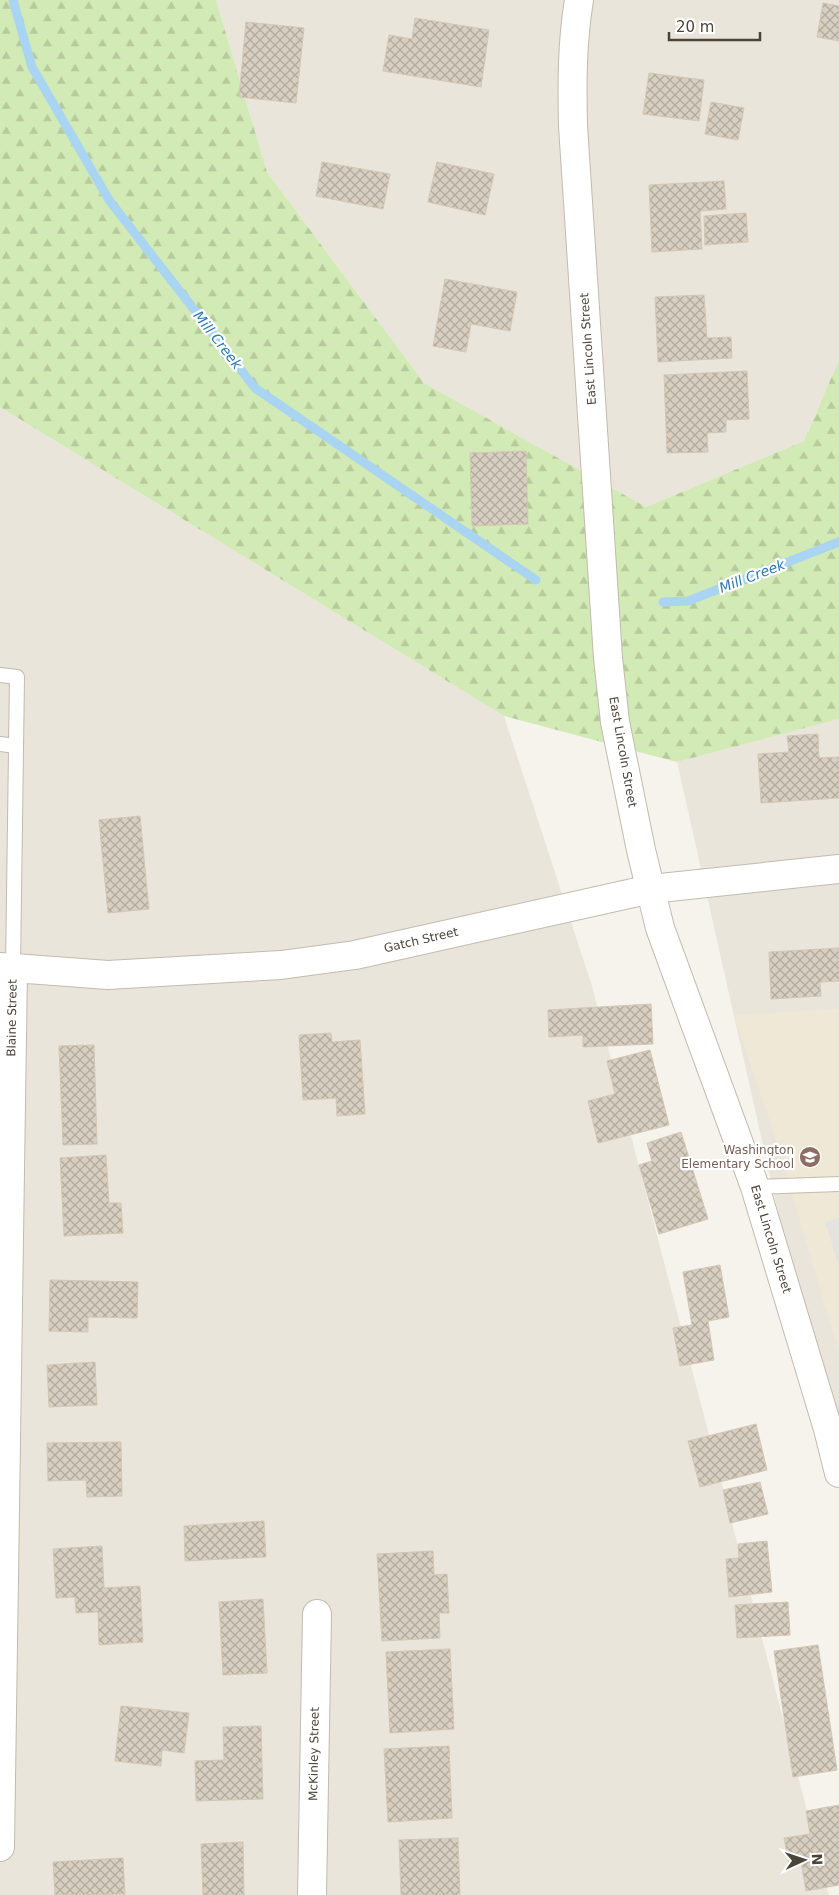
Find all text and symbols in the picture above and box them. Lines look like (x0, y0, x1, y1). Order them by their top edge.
scale bar (669, 10, 760, 42)
text: 20 m (676, 18, 714, 36)
street label: East Lincoln Street (577, 292, 599, 406)
water label: Mill Creek (190, 308, 246, 373)
water label: Mill Creek (717, 556, 788, 596)
street label: East Lincoln Street (606, 695, 640, 809)
street label: Gatch Street (382, 925, 460, 955)
street label: Blaine Street (4, 979, 20, 1057)
place label: Washington Elementary School (681, 1143, 794, 1171)
school or university icon: Washington Elementary School (798, 1145, 822, 1169)
street label: East Lincoln Street (748, 1183, 794, 1295)
street label: McKinley Street (306, 1707, 322, 1801)
north arrow (779, 1835, 829, 1885)
text: N (809, 1853, 825, 1866)

